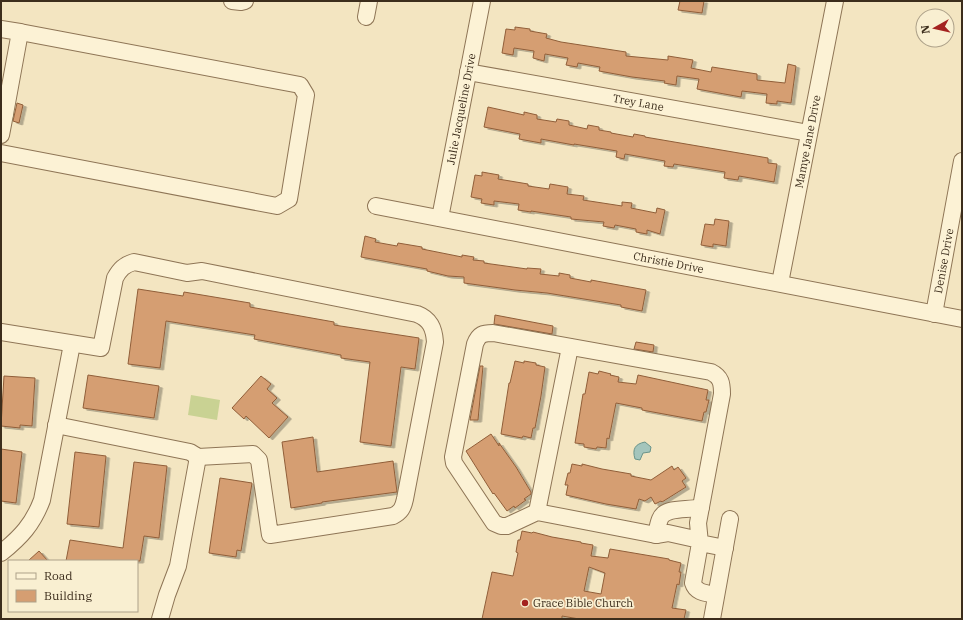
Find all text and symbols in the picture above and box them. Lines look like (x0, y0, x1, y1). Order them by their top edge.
north arrow (915, 8, 955, 48)
text: N (918, 24, 933, 35)
street label: Julie Jacqueline Drive (443, 52, 479, 166)
street label: Trey Lane (612, 91, 665, 114)
street label: Mamye Jane Drive (792, 94, 823, 189)
street label: Denise Drive (931, 227, 957, 295)
street label: Christie Drive (632, 249, 705, 276)
legend (8, 560, 138, 612)
text: Road (44, 568, 73, 583)
text: Building (44, 588, 92, 603)
place label: Grace Bible Church (533, 596, 633, 610)
marker: Grace Bible Church (520, 598, 530, 608)

